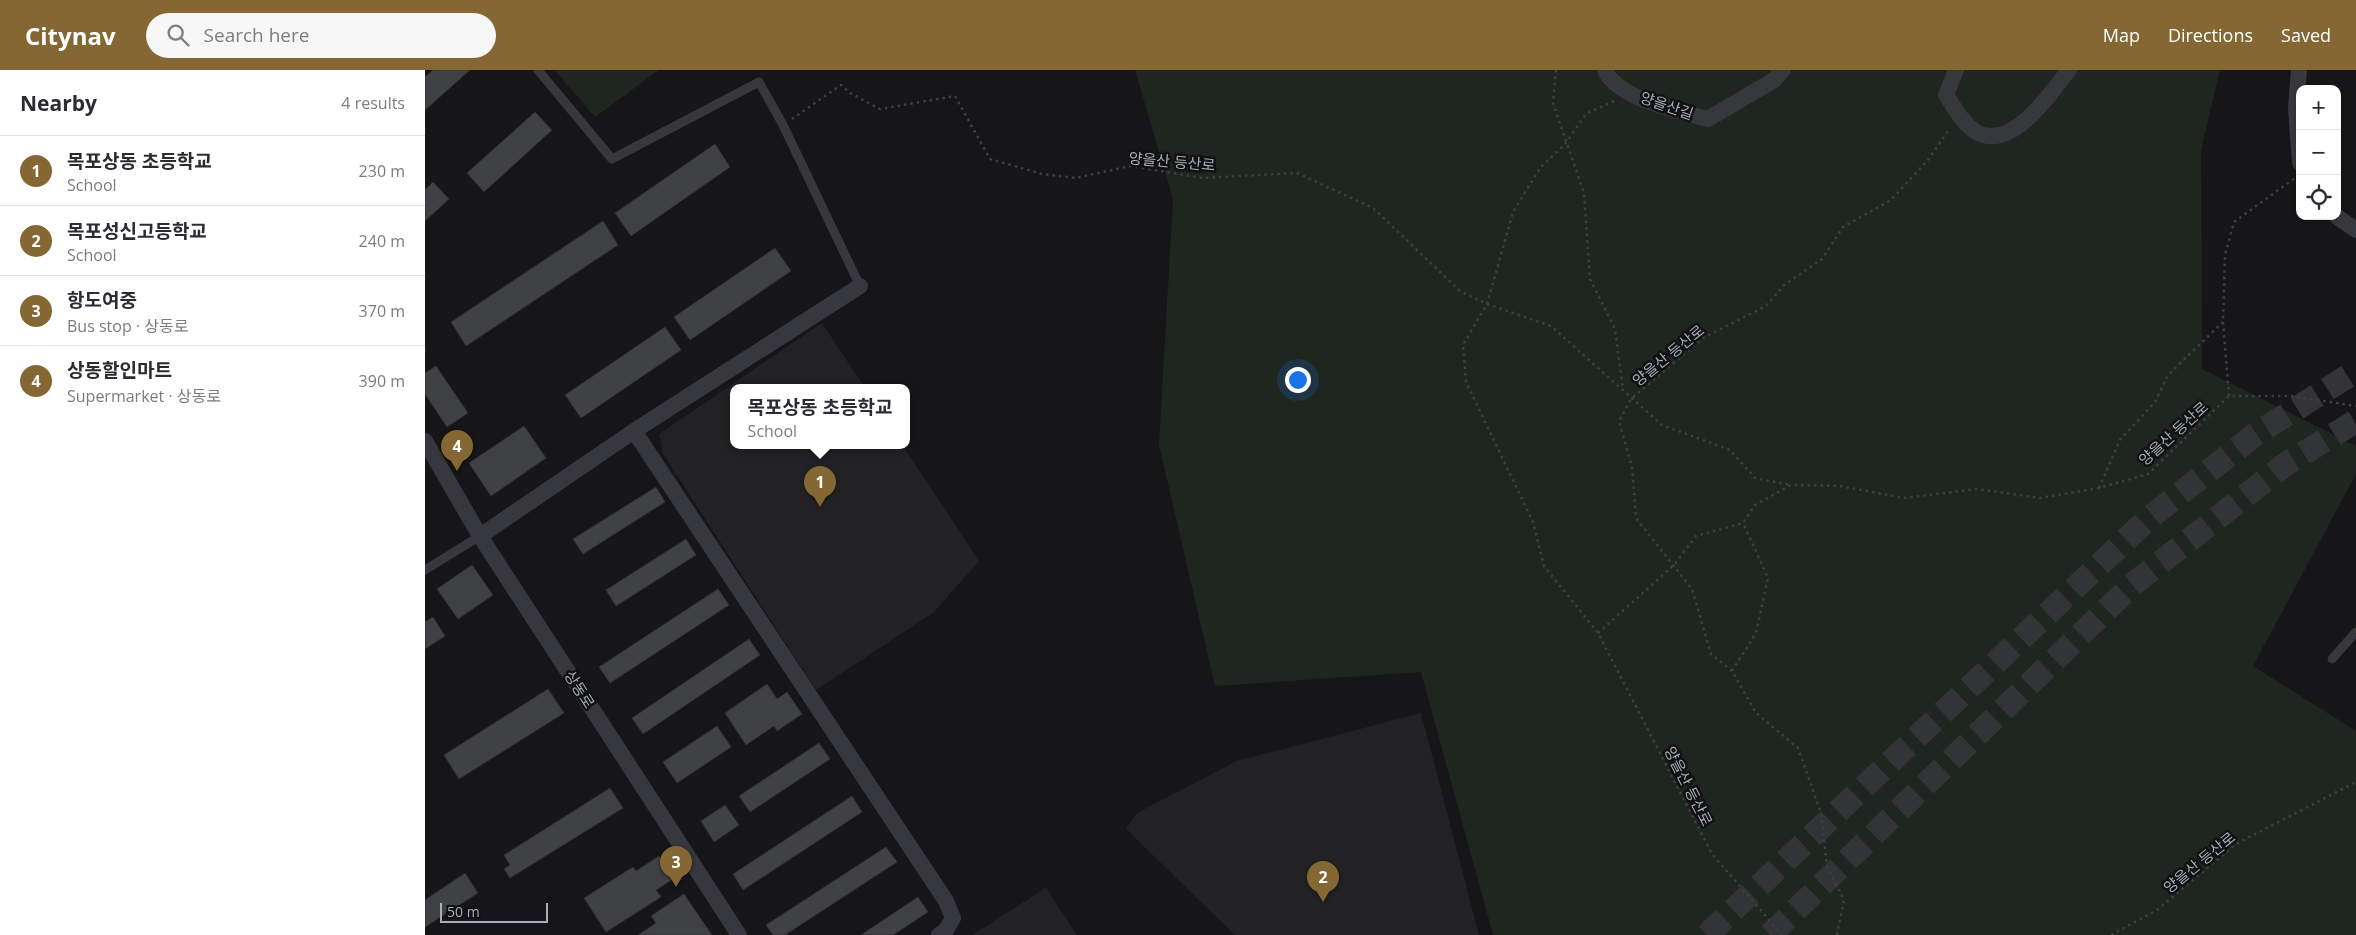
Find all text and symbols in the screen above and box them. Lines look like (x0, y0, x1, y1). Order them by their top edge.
search box (146, 13, 496, 58)
text: Citynav (25, 19, 116, 52)
icon: search (164, 21, 192, 49)
text: Search here (204, 22, 309, 48)
text: Map (2103, 23, 2140, 47)
text: Directions (2168, 23, 2253, 47)
text: Saved (2281, 23, 2331, 47)
map controls (2296, 85, 2341, 220)
button: + (2296, 85, 2341, 130)
street label: 양을산길 (1638, 87, 1696, 123)
text: Nearby (20, 89, 97, 117)
text: 4 results (341, 92, 405, 114)
button: − (2296, 130, 2341, 175)
street label: 양을산 등산로 (1128, 147, 1216, 175)
text: 목포상동 초등학교 (67, 148, 212, 174)
text: 1 (31, 160, 41, 182)
text: 230 m (359, 160, 405, 182)
text: School (67, 174, 117, 196)
button: locate (2296, 175, 2341, 220)
text: 목포성신고등학교 (67, 218, 207, 244)
text: 2 (31, 230, 41, 252)
text: 240 m (359, 230, 405, 252)
text: School (67, 244, 117, 266)
text: 항도여중 (67, 287, 137, 313)
text: 3 (31, 300, 41, 322)
text: 370 m (359, 300, 405, 322)
text: Bus stop · 상동로 (67, 315, 188, 337)
street label: 양을산 등산로 (1628, 320, 1708, 390)
text: 상동할인마트 (67, 357, 172, 383)
your location (1285, 367, 1311, 393)
text: 4 (31, 370, 41, 392)
text: 390 m (359, 370, 405, 392)
popup (730, 384, 910, 449)
text: Supermarket · 상동로 (67, 385, 221, 407)
text: 목포상동 초등학교 (748, 394, 892, 420)
street label: 양을산 등산로 (2134, 397, 2212, 469)
text: School (748, 420, 797, 442)
pin: 4 (441, 430, 473, 471)
pin: 1 (804, 466, 836, 507)
street label: 상동로 (560, 666, 600, 712)
street label: 양을산 등산로 (1660, 743, 1718, 829)
street label: 양을산 등산로 (2159, 827, 2239, 897)
pin: 3 (660, 846, 692, 887)
pin: 2 (1307, 861, 1339, 902)
scale bar (440, 900, 547, 923)
text: 50 m (447, 902, 480, 921)

